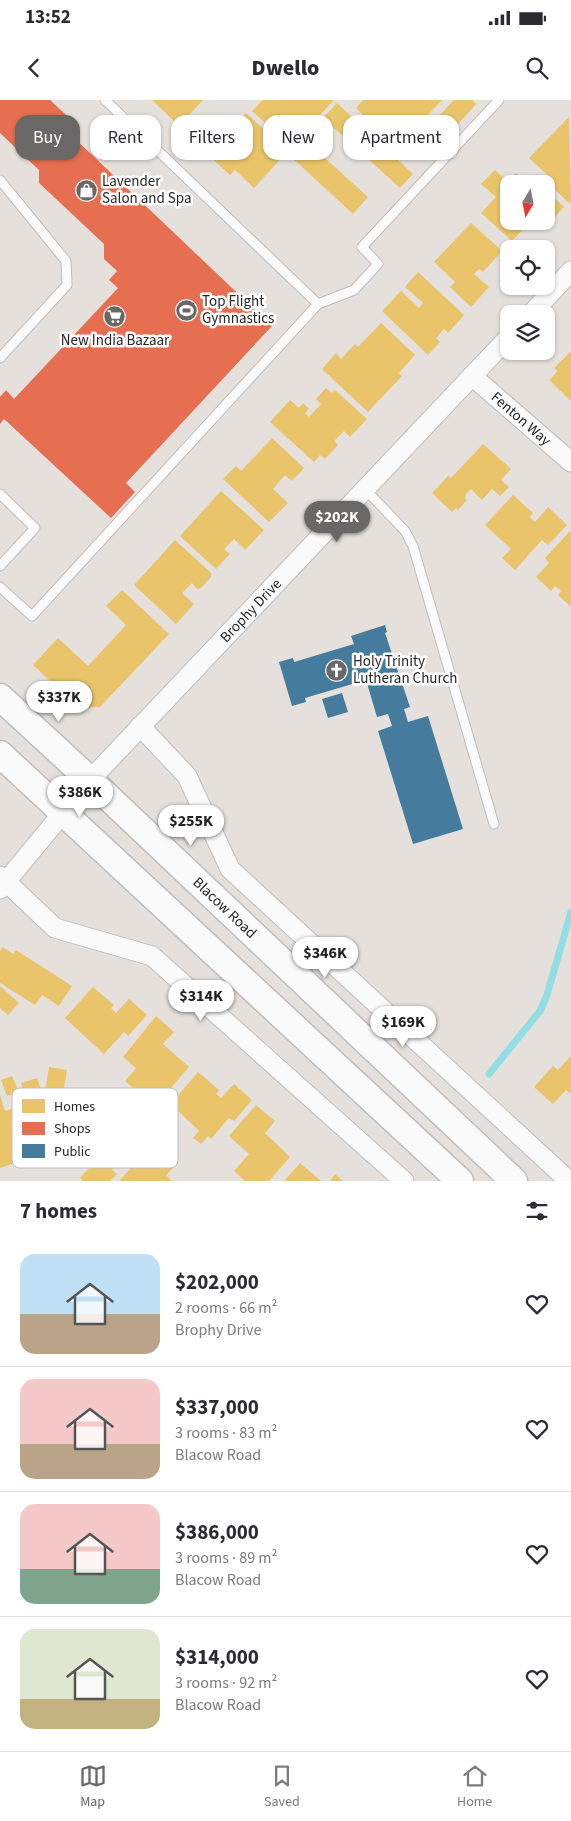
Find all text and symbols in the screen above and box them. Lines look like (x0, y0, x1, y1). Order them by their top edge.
text: 13:52 (25, 4, 71, 31)
text: Dwello (252, 52, 319, 84)
icon: back (20, 54, 48, 82)
icon: search (523, 54, 551, 82)
chip: Buy (15, 115, 80, 160)
chip: Rent (90, 115, 161, 160)
chip: Filters (171, 115, 253, 160)
chip: New (263, 115, 333, 160)
chip: Apartment (343, 115, 459, 160)
place label: Lavender Salon and Spa (102, 171, 192, 209)
north arrow (500, 175, 555, 230)
map controls (500, 175, 555, 360)
shop icon: Lavender Salon and Spa (74, 178, 98, 202)
button: locate (500, 240, 555, 295)
place label: Top Flight Gymnastics (202, 291, 274, 329)
sports icon: Top Flight Gymnastics (174, 298, 198, 322)
supermarket icon: New India Bazaar (103, 305, 127, 329)
button: layers (500, 305, 555, 360)
place label: New India Bazaar (61, 330, 170, 351)
street label: Fenton Way (487, 387, 556, 451)
pin: $202K (302, 500, 372, 543)
text: $202K (315, 506, 359, 528)
street label: Brophy Drive (215, 574, 286, 647)
place label: Holy Trinity Lutheran Church (353, 651, 458, 689)
church icon: Holy Trinity Lutheran Church (325, 658, 349, 682)
pin: $337K (24, 680, 94, 723)
text: $337K (37, 686, 81, 708)
pin: $386K (45, 776, 115, 818)
text: $386K (58, 781, 102, 803)
pin: $255K (156, 804, 226, 847)
text: $255K (169, 810, 213, 832)
street label: Blacow Road (188, 872, 261, 943)
pin: $346K (290, 936, 360, 979)
text: $346K (303, 942, 347, 964)
pin: $314K (166, 980, 236, 1022)
text: $314K (179, 985, 223, 1007)
pin: $169K (368, 1006, 438, 1048)
text: $169K (381, 1011, 425, 1033)
legend (12, 1088, 178, 1168)
text: Homes (54, 1097, 95, 1117)
text: Shops (54, 1119, 90, 1139)
text: Public (54, 1142, 91, 1162)
text: 7 homes (20, 1196, 97, 1226)
icon: filters (523, 1197, 551, 1225)
text: $202,000 (175, 1267, 259, 1297)
icon: home (60, 1274, 120, 1334)
icon: heart (523, 1290, 551, 1318)
text: 2 rooms · 66 m² (175, 1297, 277, 1319)
text: Brophy Drive (175, 1319, 261, 1341)
text: $337,000 (175, 1392, 259, 1422)
icon: home (60, 1399, 120, 1459)
icon: heart (523, 1415, 551, 1443)
text: 3 rooms · 83 m² (175, 1422, 277, 1444)
text: Blacow Road (175, 1444, 261, 1466)
text: $386,000 (175, 1517, 259, 1547)
icon: home (60, 1524, 120, 1584)
icon: heart (523, 1540, 551, 1568)
text: 3 rooms · 89 m² (175, 1547, 277, 1569)
text: Blacow Road (175, 1569, 261, 1591)
text: $314,000 (175, 1642, 259, 1672)
icon: home (60, 1649, 120, 1709)
icon: heart (523, 1665, 551, 1693)
text: 3 rooms · 92 m² (175, 1672, 277, 1694)
text: Blacow Road (175, 1694, 261, 1716)
tab: Map (79, 1762, 107, 1812)
tab: Saved (264, 1762, 300, 1812)
tab: Home (457, 1762, 492, 1812)

